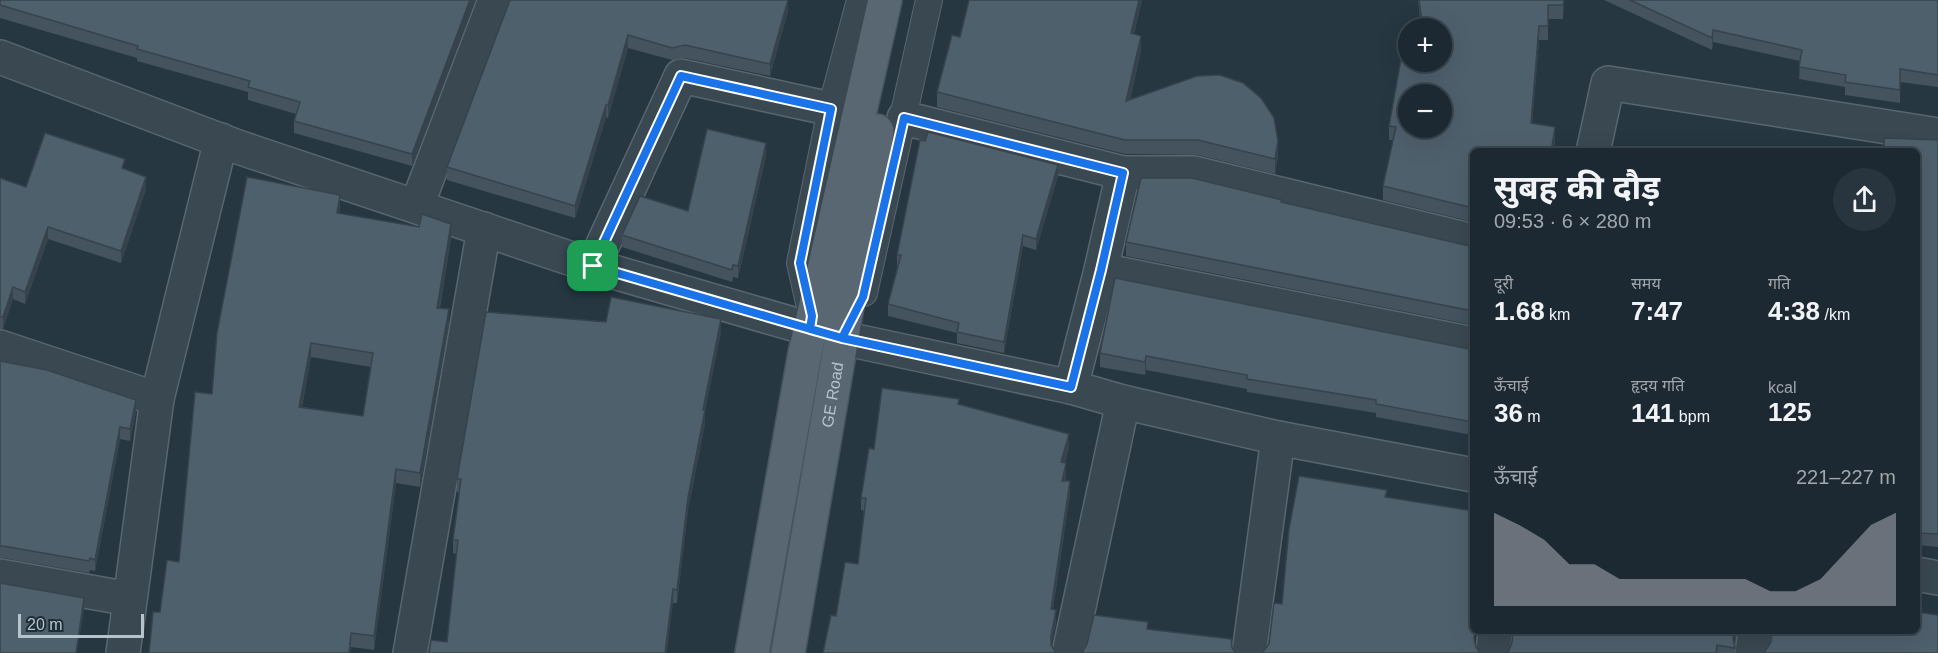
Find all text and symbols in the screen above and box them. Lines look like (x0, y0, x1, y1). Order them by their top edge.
map controls (1398, 18, 1452, 138)
button: + (1398, 18, 1452, 72)
button: − (1398, 84, 1452, 138)
button: share (1833, 168, 1896, 231)
text: सुबह की दौड़ (1494, 169, 1660, 206)
text: 09:53 · 6 × 280 m (1494, 210, 1651, 232)
pin (567, 240, 618, 291)
icon: arrive (576, 249, 609, 282)
text: दूरी (1494, 275, 1513, 292)
text: समय (1631, 275, 1661, 292)
text: गति (1768, 275, 1790, 292)
text: 1.68 (1494, 296, 1545, 326)
text: 7:47 (1631, 296, 1683, 326)
text: 4:38 (1768, 296, 1820, 326)
text: km (1545, 306, 1570, 323)
text: /km (1820, 306, 1850, 323)
street label: GE Road (818, 361, 846, 429)
text: ऊँचाई (1494, 377, 1529, 394)
text: हृदय गति (1631, 377, 1684, 394)
text: kcal (1768, 379, 1796, 396)
text: 125 (1768, 397, 1811, 427)
text: 36 (1494, 398, 1523, 428)
text: 141 (1631, 398, 1674, 428)
text: m (1523, 408, 1541, 425)
text: bpm (1674, 408, 1710, 425)
text: ऊँचाई (1494, 466, 1537, 488)
text: 221–227 m (1796, 466, 1896, 488)
scale bar (18, 611, 144, 638)
text: 20 m (27, 616, 63, 633)

